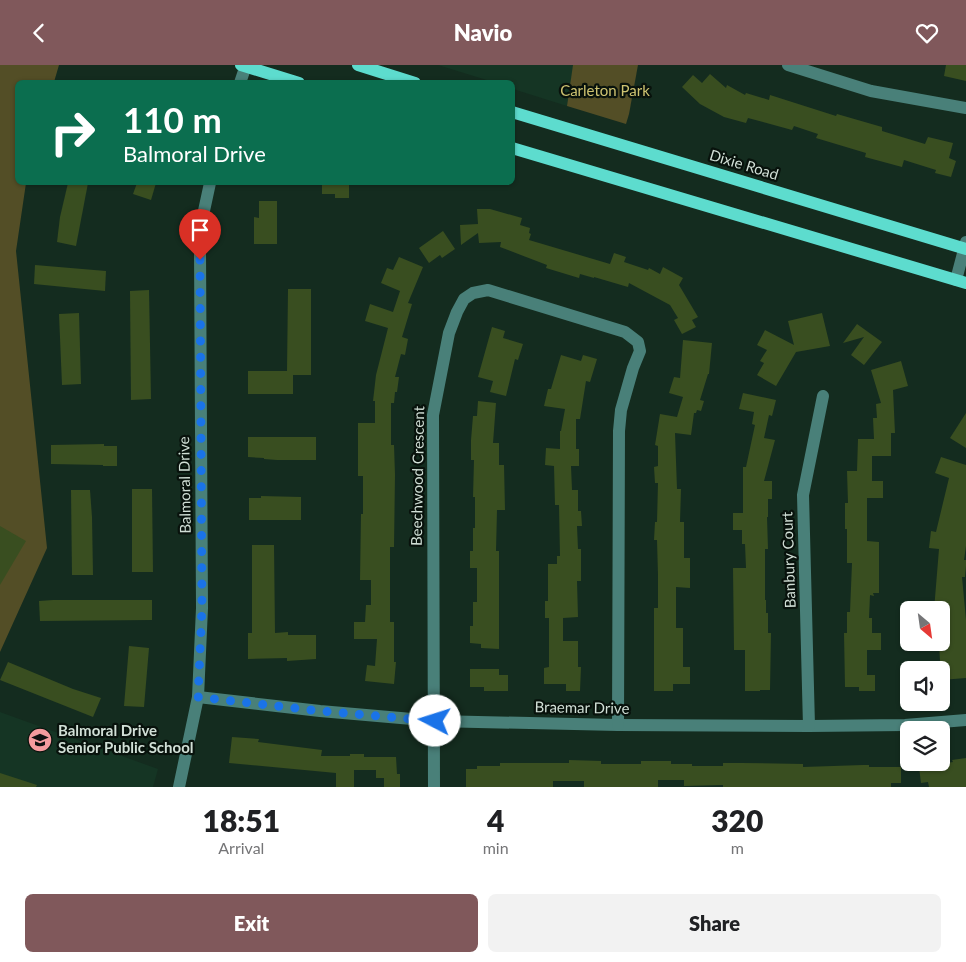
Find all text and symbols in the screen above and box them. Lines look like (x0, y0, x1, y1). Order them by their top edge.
icon: back (25, 19, 53, 47)
text: Navio (454, 19, 512, 46)
icon: heart (913, 19, 941, 47)
park label: Carleton Park (560, 81, 650, 99)
text: 110 m (123, 98, 222, 140)
icon: right (40, 100, 105, 165)
text: Balmoral Drive (123, 140, 266, 167)
street label: Dixie Road (708, 145, 781, 183)
pin (179, 209, 221, 260)
icon: arrive (186, 216, 214, 244)
street label: Beechwood Crescent (407, 405, 427, 546)
street label: Balmoral Drive (174, 436, 194, 534)
street label: Banbury Court (777, 511, 799, 609)
north arrow (900, 601, 950, 651)
map controls (900, 601, 950, 771)
button: sound (900, 661, 950, 711)
position arrow (408, 694, 460, 746)
street label: Braemar Drive (534, 697, 630, 717)
place label: Balmoral Drive Senior Public School (58, 721, 194, 756)
button: layers (900, 721, 950, 771)
school or university icon: Balmoral Drive Senior Public School (27, 727, 53, 753)
text: 18:51 (203, 802, 280, 838)
text: 4 (487, 802, 504, 838)
text: 320 (711, 802, 763, 838)
text: Arrival (218, 838, 264, 857)
text: min (483, 838, 509, 857)
text: m (731, 838, 744, 857)
button: Exit (25, 894, 478, 952)
button: Share (488, 894, 941, 952)

